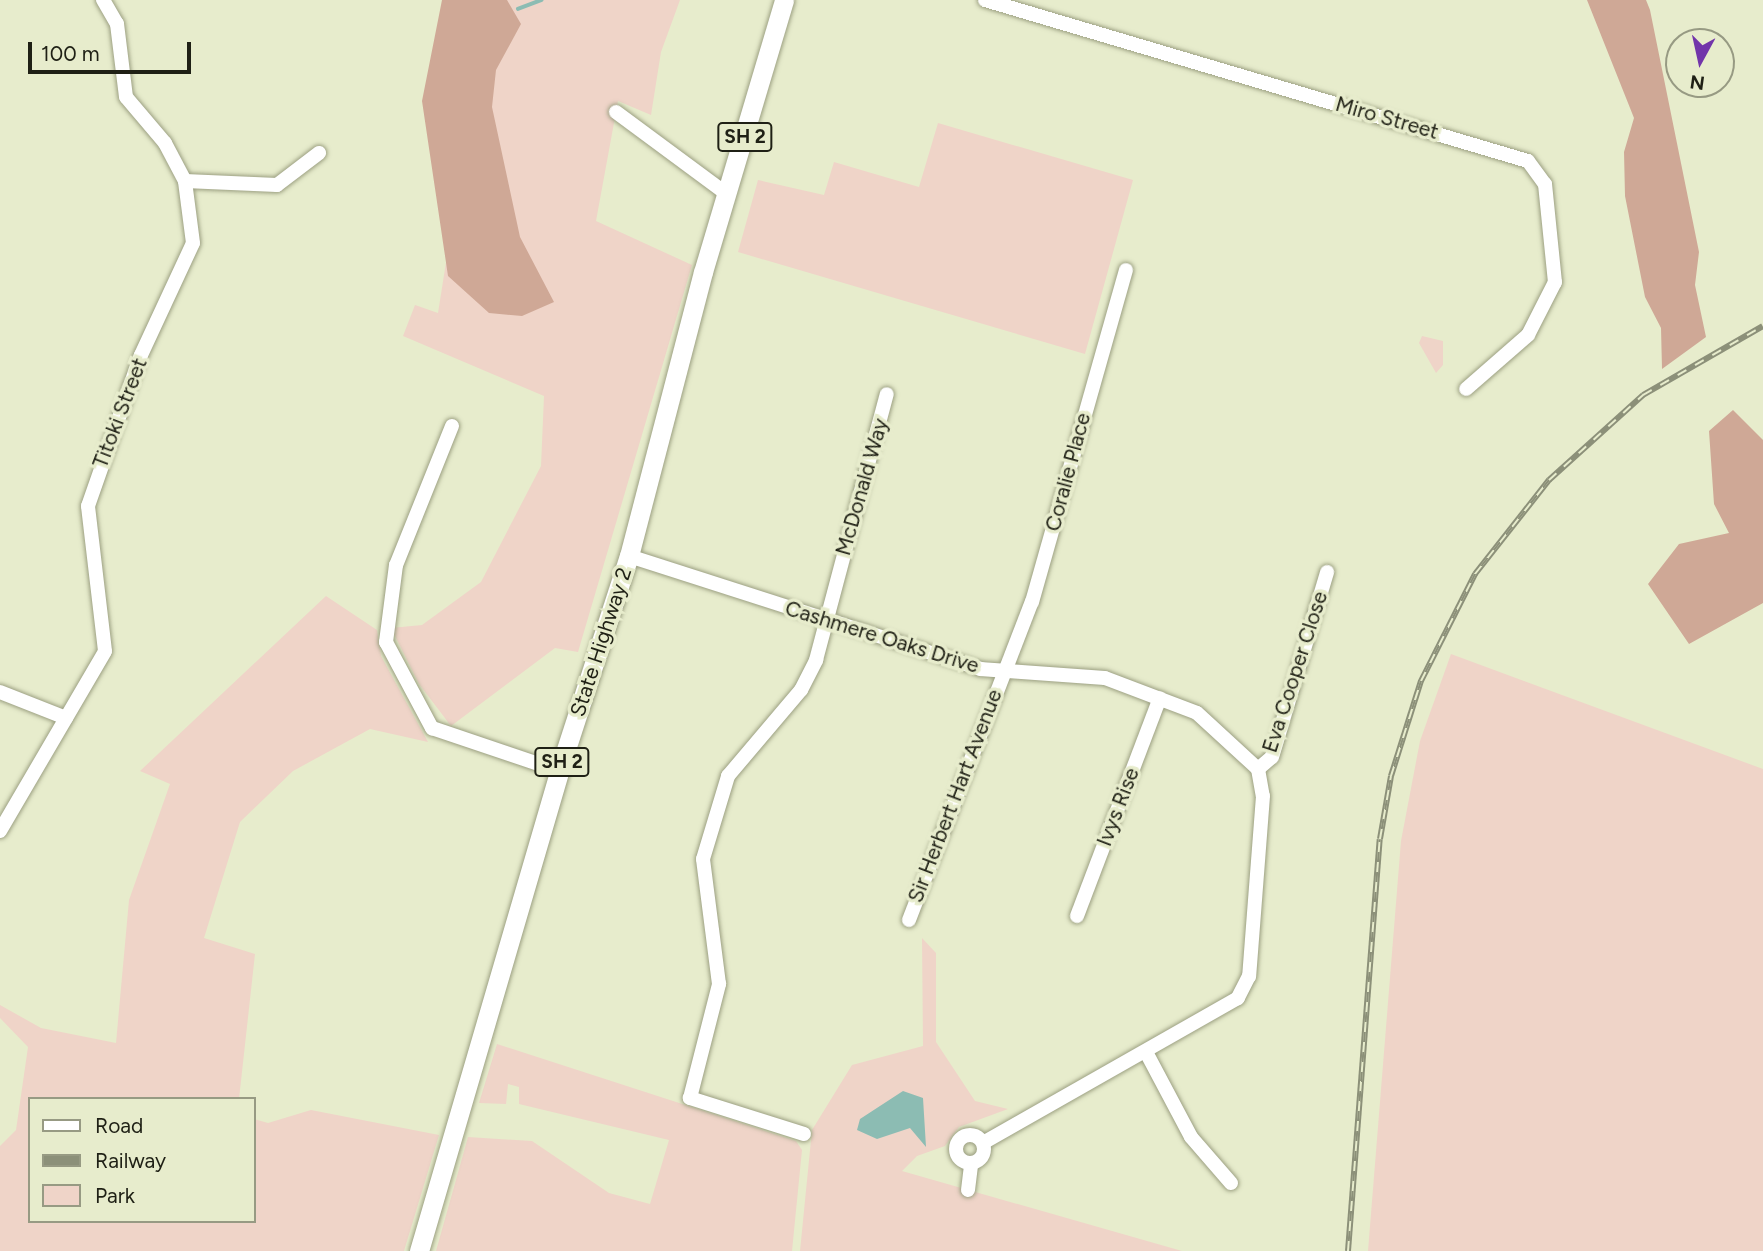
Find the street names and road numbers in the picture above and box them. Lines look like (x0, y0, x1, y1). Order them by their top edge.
street label: Miro Street (1333, 91, 1441, 145)
road number: SH 2 (717, 122, 773, 153)
street label: Titoki Street (88, 355, 152, 471)
street label: Coralie Place (1040, 410, 1096, 534)
street label: McDonald Way (830, 416, 894, 558)
street label: State Highway 2 (565, 564, 637, 720)
street label: Eva Cooper Close (1257, 588, 1333, 756)
street label: Cashmere Oaks Drive (782, 596, 982, 678)
street label: Sir Herbert Hart Avenue (903, 686, 1007, 906)
road number: SH 2 (534, 747, 590, 778)
street label: Ivys Rise (1092, 764, 1144, 850)

